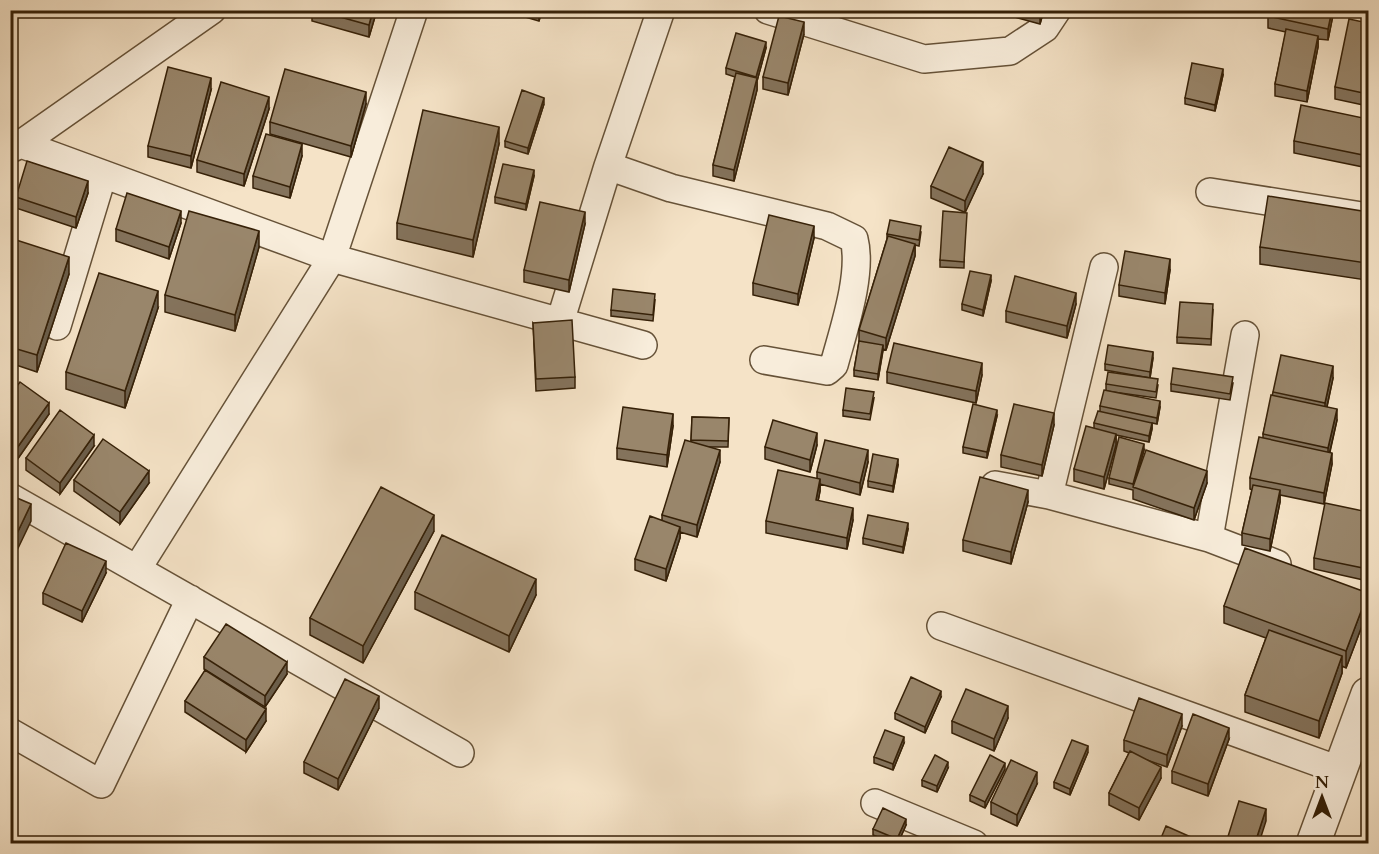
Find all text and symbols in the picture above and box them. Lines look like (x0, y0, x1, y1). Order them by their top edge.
north arrow (1292, 767, 1352, 827)
text: N (1315, 772, 1329, 794)

